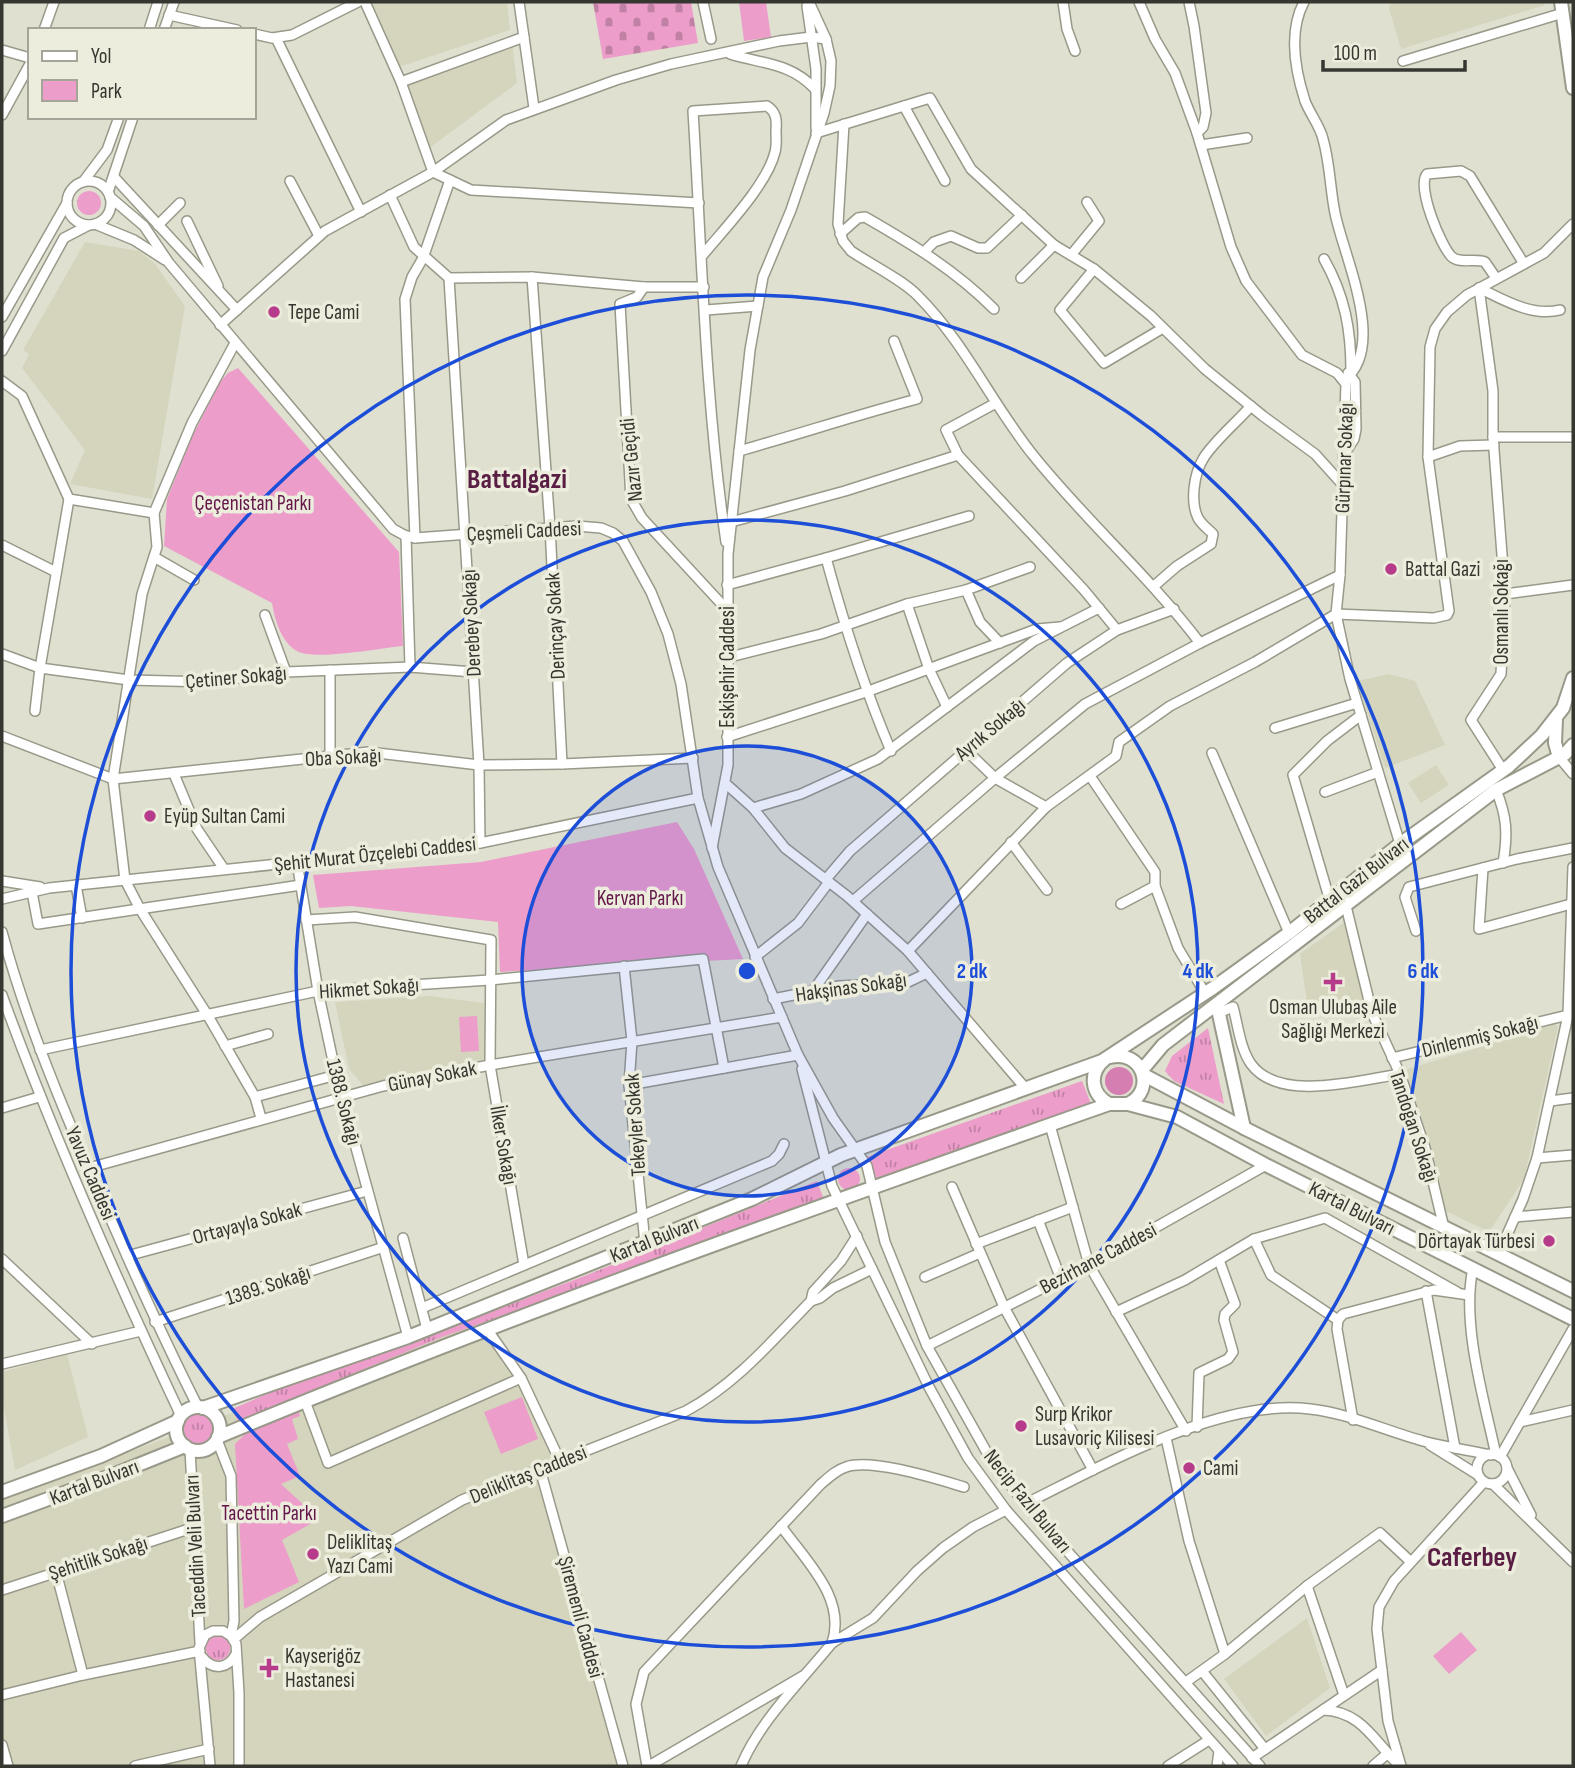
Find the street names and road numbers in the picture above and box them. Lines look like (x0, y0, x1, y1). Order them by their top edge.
street label: Gürpınar Sokağı (1330, 402, 1359, 514)
street label: Nazır Geçidi (615, 417, 648, 503)
street label: Çeşmeli Caddesi (466, 516, 582, 547)
street label: Osmanlı Sokağı (1489, 559, 1514, 665)
street label: Derebey Sokağı (456, 569, 487, 677)
street label: Derinçay Sokak (540, 572, 571, 680)
street label: Eskişehir Caddesi (715, 606, 740, 728)
street label: Çetiner Sokağı (184, 661, 288, 694)
street label: Ayrık Sokağı (949, 693, 1031, 767)
street label: Oba Sokağı (304, 743, 382, 772)
street label: Şehit Murat Özçelebi Caddesi (273, 831, 477, 878)
street label: Battal Gazi Bulvarı (1299, 832, 1414, 929)
street label: Hakşinas Sokağı (794, 967, 908, 1008)
street label: Hikmet Sokağı (318, 973, 420, 1004)
street label: Dinlenmiş Sokağı (1419, 1010, 1541, 1063)
street label: 1388. Sokağı (321, 1056, 366, 1148)
street label: Günay Sokak (386, 1056, 478, 1097)
street label: Tandoğan Sokağı (1384, 1067, 1443, 1185)
street label: Tekeyler Sokak (619, 1073, 652, 1177)
street label: İlker Sokağı (484, 1104, 523, 1187)
street label: Yavuz Caddesi (60, 1123, 121, 1224)
street label: Kartal Bulvarı (1305, 1176, 1399, 1241)
street label: Ortayayla Sokak (190, 1197, 304, 1250)
street label: Kartal Bulvarı (606, 1210, 702, 1269)
street label: Bezirhane Caddesi (1036, 1217, 1161, 1300)
street label: 1389. Sokağı (223, 1260, 314, 1311)
street label: Deliklitaş Caddesi (466, 1440, 590, 1509)
street label: Necip Fazıl Bulvarı (978, 1445, 1077, 1558)
street label: Kartal Bulvarı (46, 1454, 142, 1511)
street label: Taceddin Veli Bulvarı (179, 1474, 212, 1618)
street label: Şehitlik Sokağı (46, 1531, 151, 1586)
street label: Şiremenli Caddesi (552, 1554, 609, 1681)

